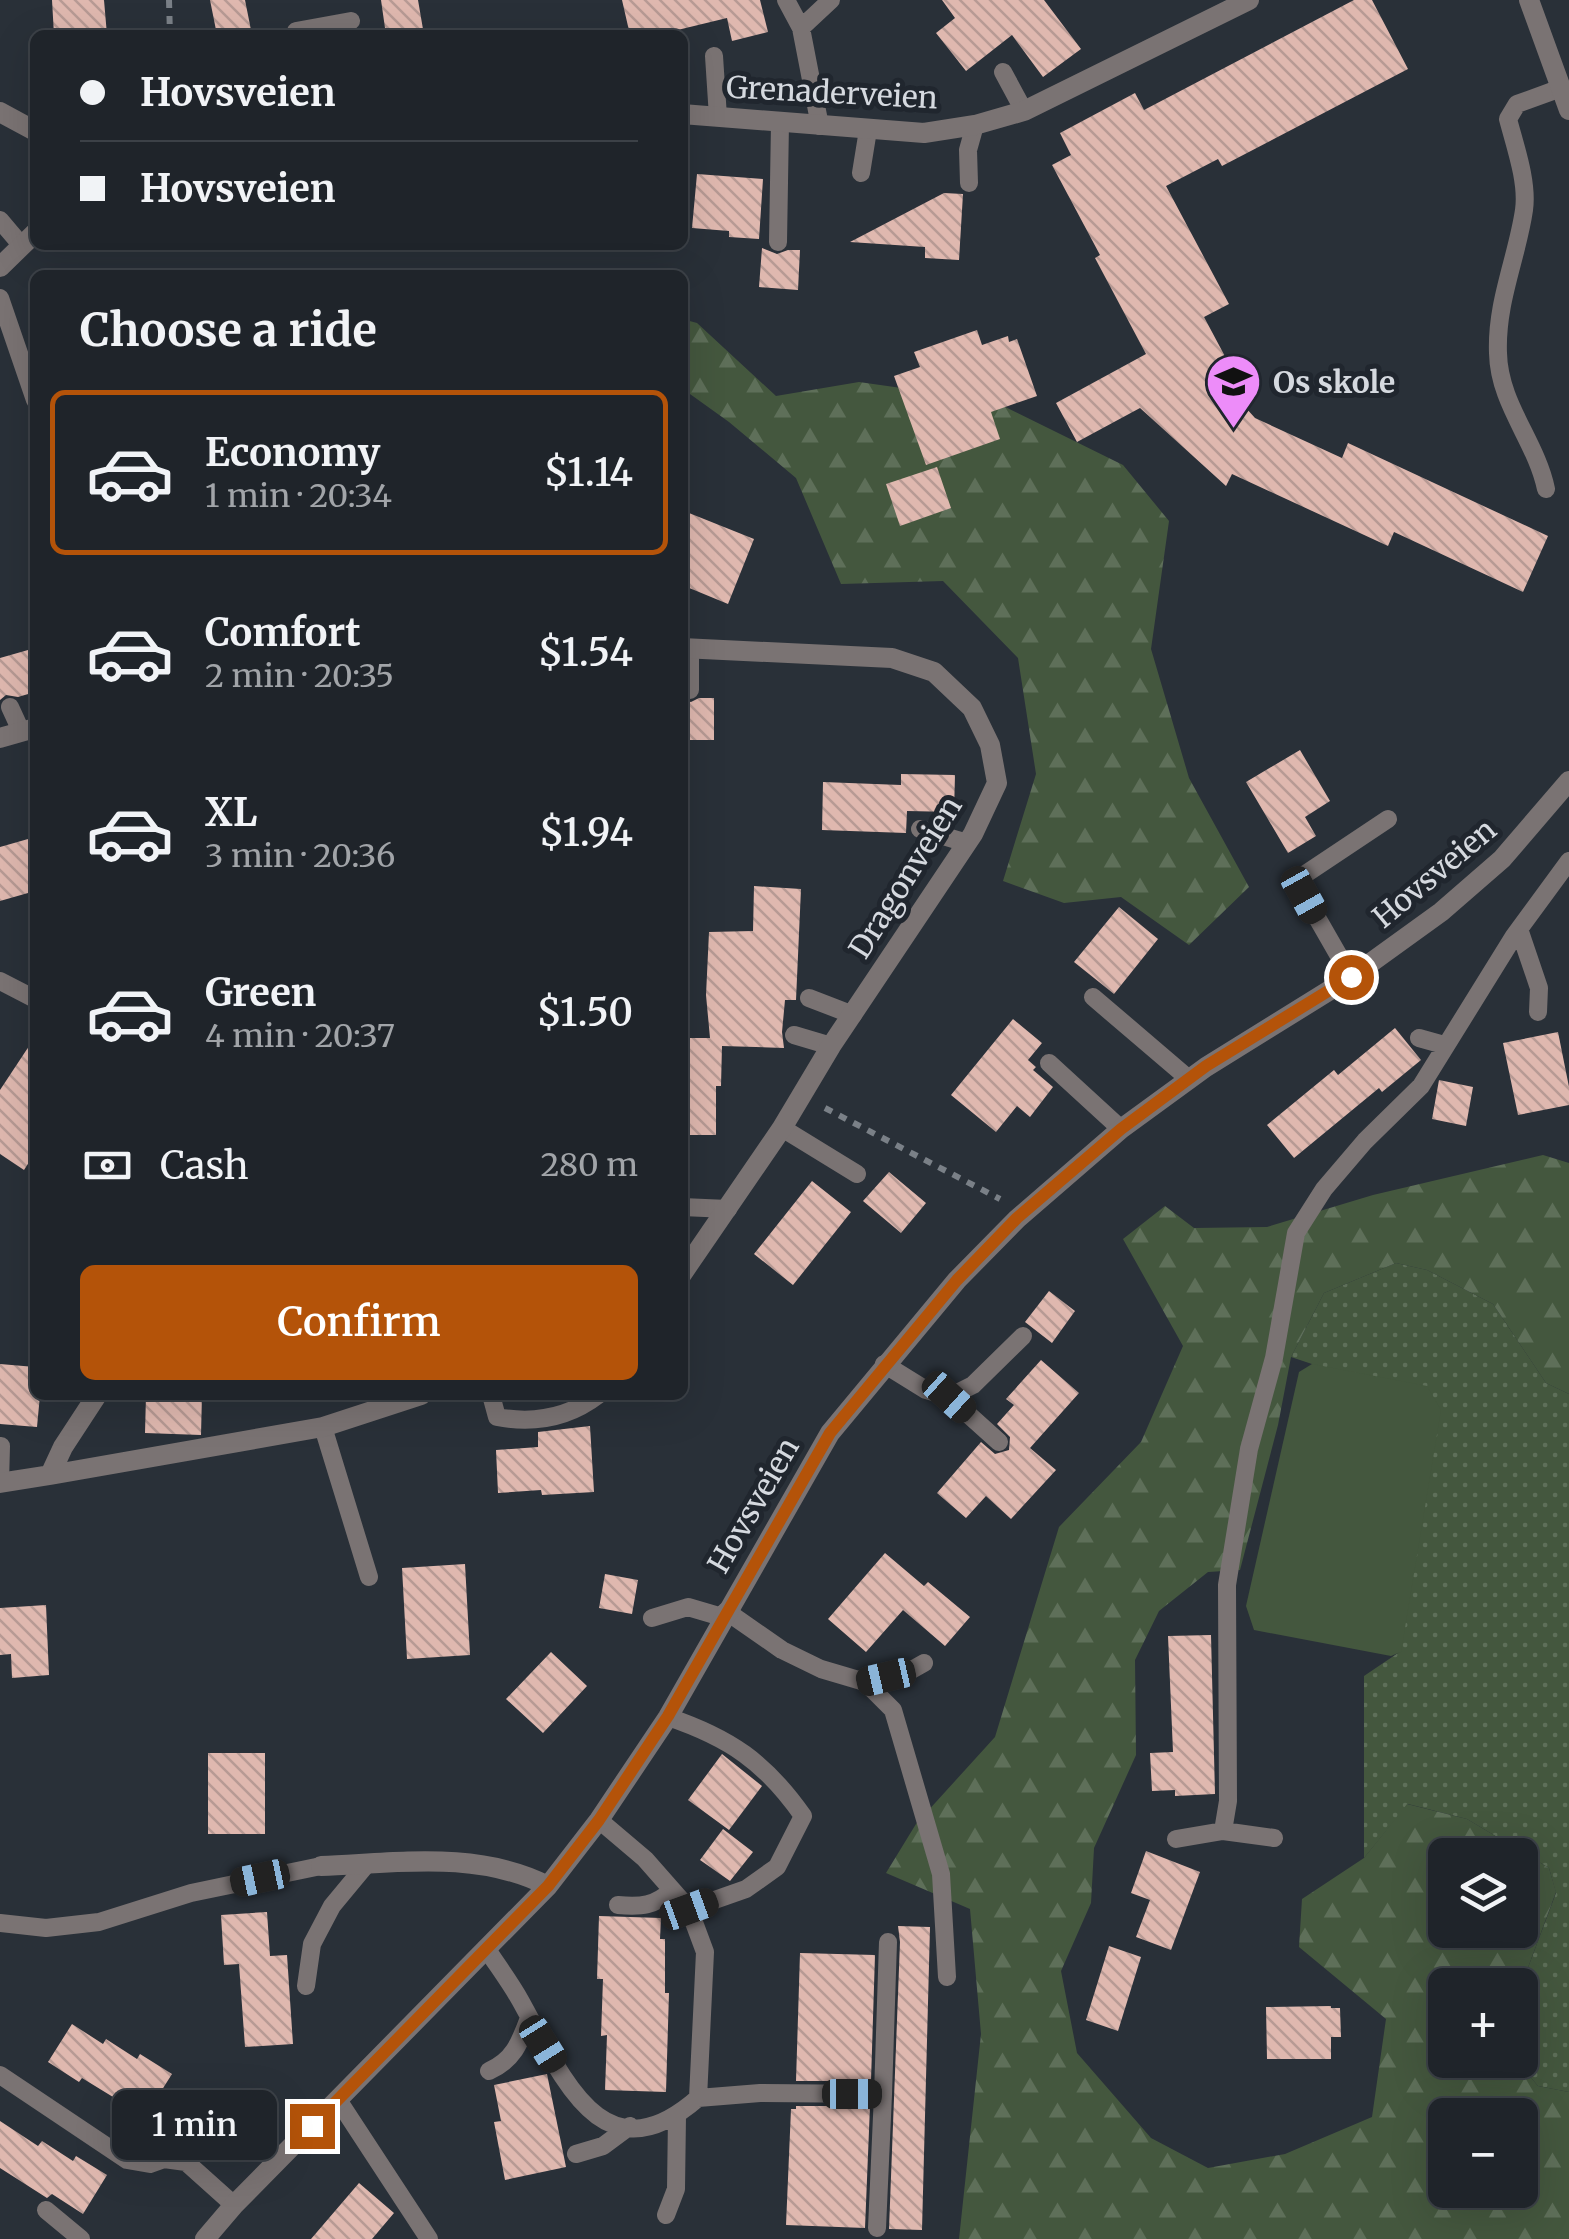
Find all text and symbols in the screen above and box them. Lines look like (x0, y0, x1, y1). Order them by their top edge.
street label: Grenaderveien (725, 67, 939, 117)
text: Hovsveien (140, 69, 335, 116)
text: Hovsveien (140, 165, 335, 212)
text: Choose a ride (80, 302, 377, 358)
school or university icon: Os skole (1204, 352, 1264, 431)
place label: Os skole (1273, 363, 1395, 401)
icon: car (85, 428, 175, 518)
text: Economy (205, 429, 380, 476)
text: $1.14 (544, 449, 633, 496)
text: 1 min · 20:34 (205, 476, 392, 516)
icon: car (85, 608, 175, 698)
text: Comfort (205, 609, 361, 656)
text: $1.54 (538, 629, 633, 676)
text: 2 min · 20:35 (205, 656, 394, 696)
icon: car (85, 788, 175, 878)
text: XL (205, 789, 257, 836)
street label: Dragonveien (840, 789, 970, 965)
text: $1.94 (539, 809, 633, 856)
street label: Hovsveien (1364, 810, 1504, 936)
text: 3 min · 20:36 (205, 836, 395, 876)
car (1276, 861, 1332, 929)
route start (1329, 955, 1374, 1000)
icon: car (85, 968, 175, 1058)
text: Green (205, 969, 316, 1016)
text: $1.50 (537, 989, 633, 1036)
text: 4 min · 20:37 (205, 1016, 395, 1056)
icon: cash (80, 1138, 135, 1193)
text: Cash (160, 1142, 249, 1189)
text: 280 m (540, 1145, 638, 1185)
button: Confirm (80, 1265, 638, 1380)
car (917, 1366, 981, 1428)
street label: Hovsveien (699, 1430, 807, 1579)
car (853, 1656, 919, 1698)
map controls (1428, 1838, 1538, 2208)
button: layers (1428, 1838, 1538, 1948)
car (228, 1857, 292, 1899)
car (656, 1885, 722, 1933)
button: + (1428, 1968, 1538, 2078)
car (514, 2011, 572, 2077)
car (822, 2079, 882, 2109)
callout: 1 min (112, 2091, 277, 2161)
button: − (1428, 2098, 1538, 2208)
route end (290, 2104, 335, 2149)
text: 1 min (151, 2105, 238, 2145)

